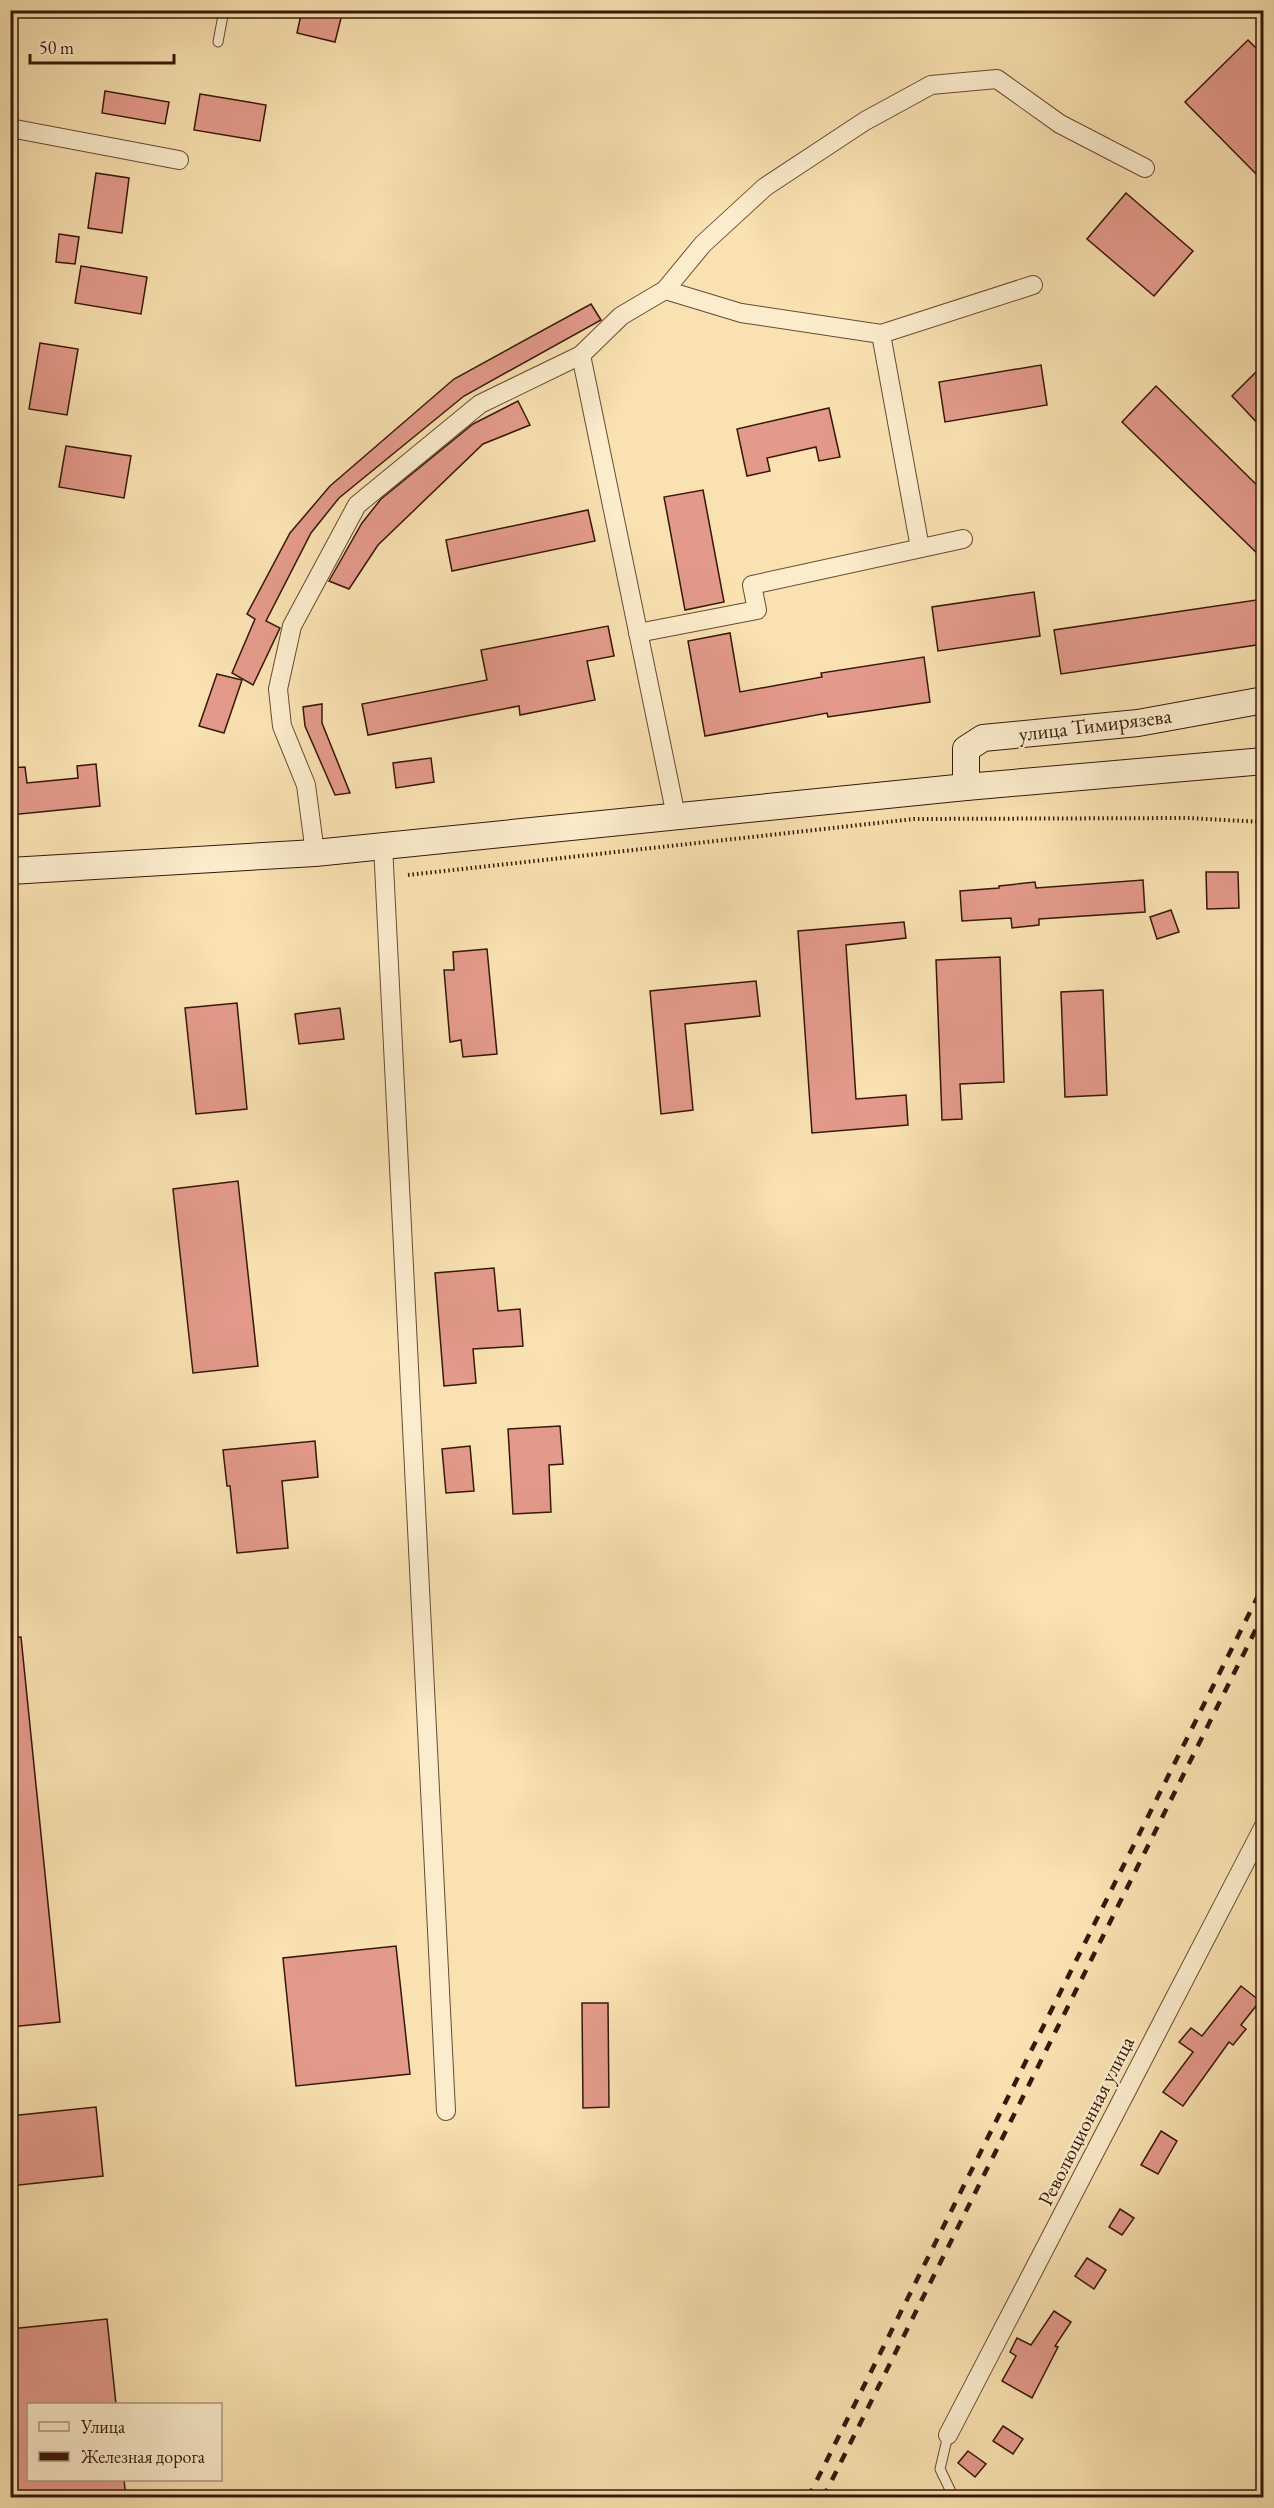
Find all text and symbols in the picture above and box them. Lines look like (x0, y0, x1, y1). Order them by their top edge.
scale bar (30, 27, 174, 65)
text: 50 m (39, 36, 74, 59)
street label: улица Тимирязева (1017, 702, 1174, 747)
street label: Революционная улица (1031, 2031, 1140, 2210)
legend (27, 2403, 222, 2481)
text: Улица (80, 2415, 126, 2438)
text: Железная дорога (80, 2445, 206, 2468)

